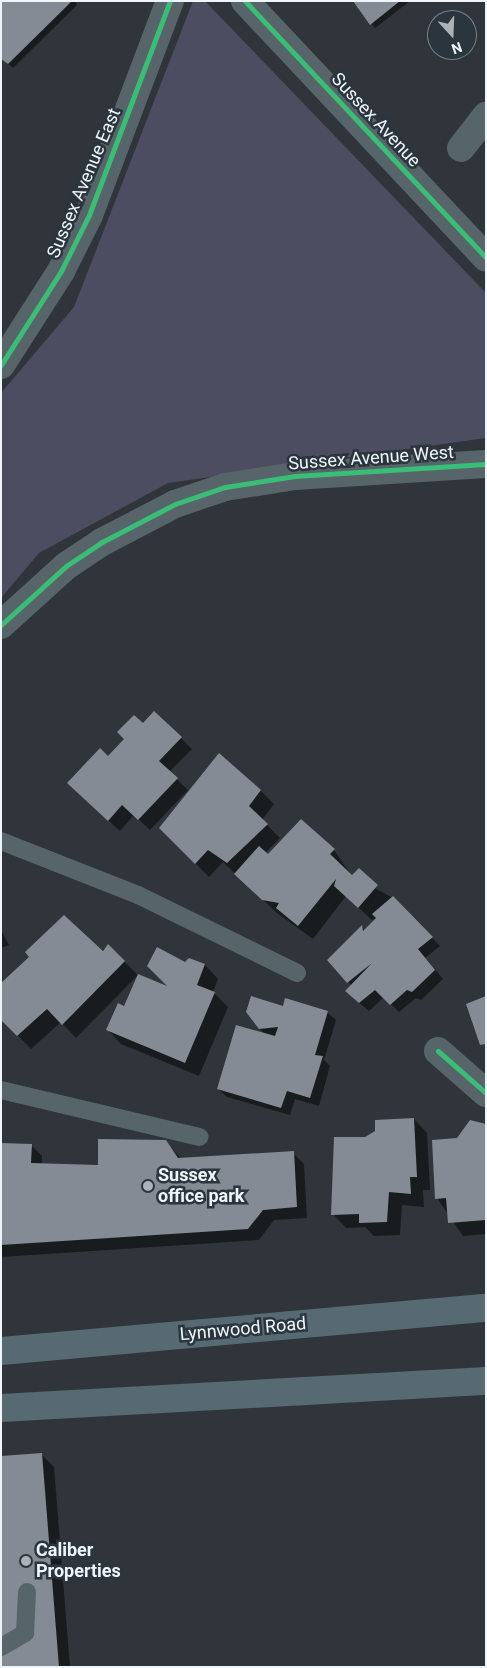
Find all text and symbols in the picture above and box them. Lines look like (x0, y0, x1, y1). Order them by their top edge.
north arrow (427, 10, 477, 60)
text: N (449, 39, 464, 57)
street label: Sussex Avenue (327, 68, 425, 172)
street label: Sussex Avenue East (43, 105, 125, 261)
street label: Sussex Avenue West (288, 441, 454, 475)
place label: Sussex office park (158, 1165, 244, 1208)
marker: Sussex office park (142, 1180, 154, 1192)
street label: Lynnwood Road (179, 1313, 307, 1345)
place label: Caliber Properties (36, 1540, 121, 1582)
marker: Caliber Properties (20, 1555, 32, 1567)

